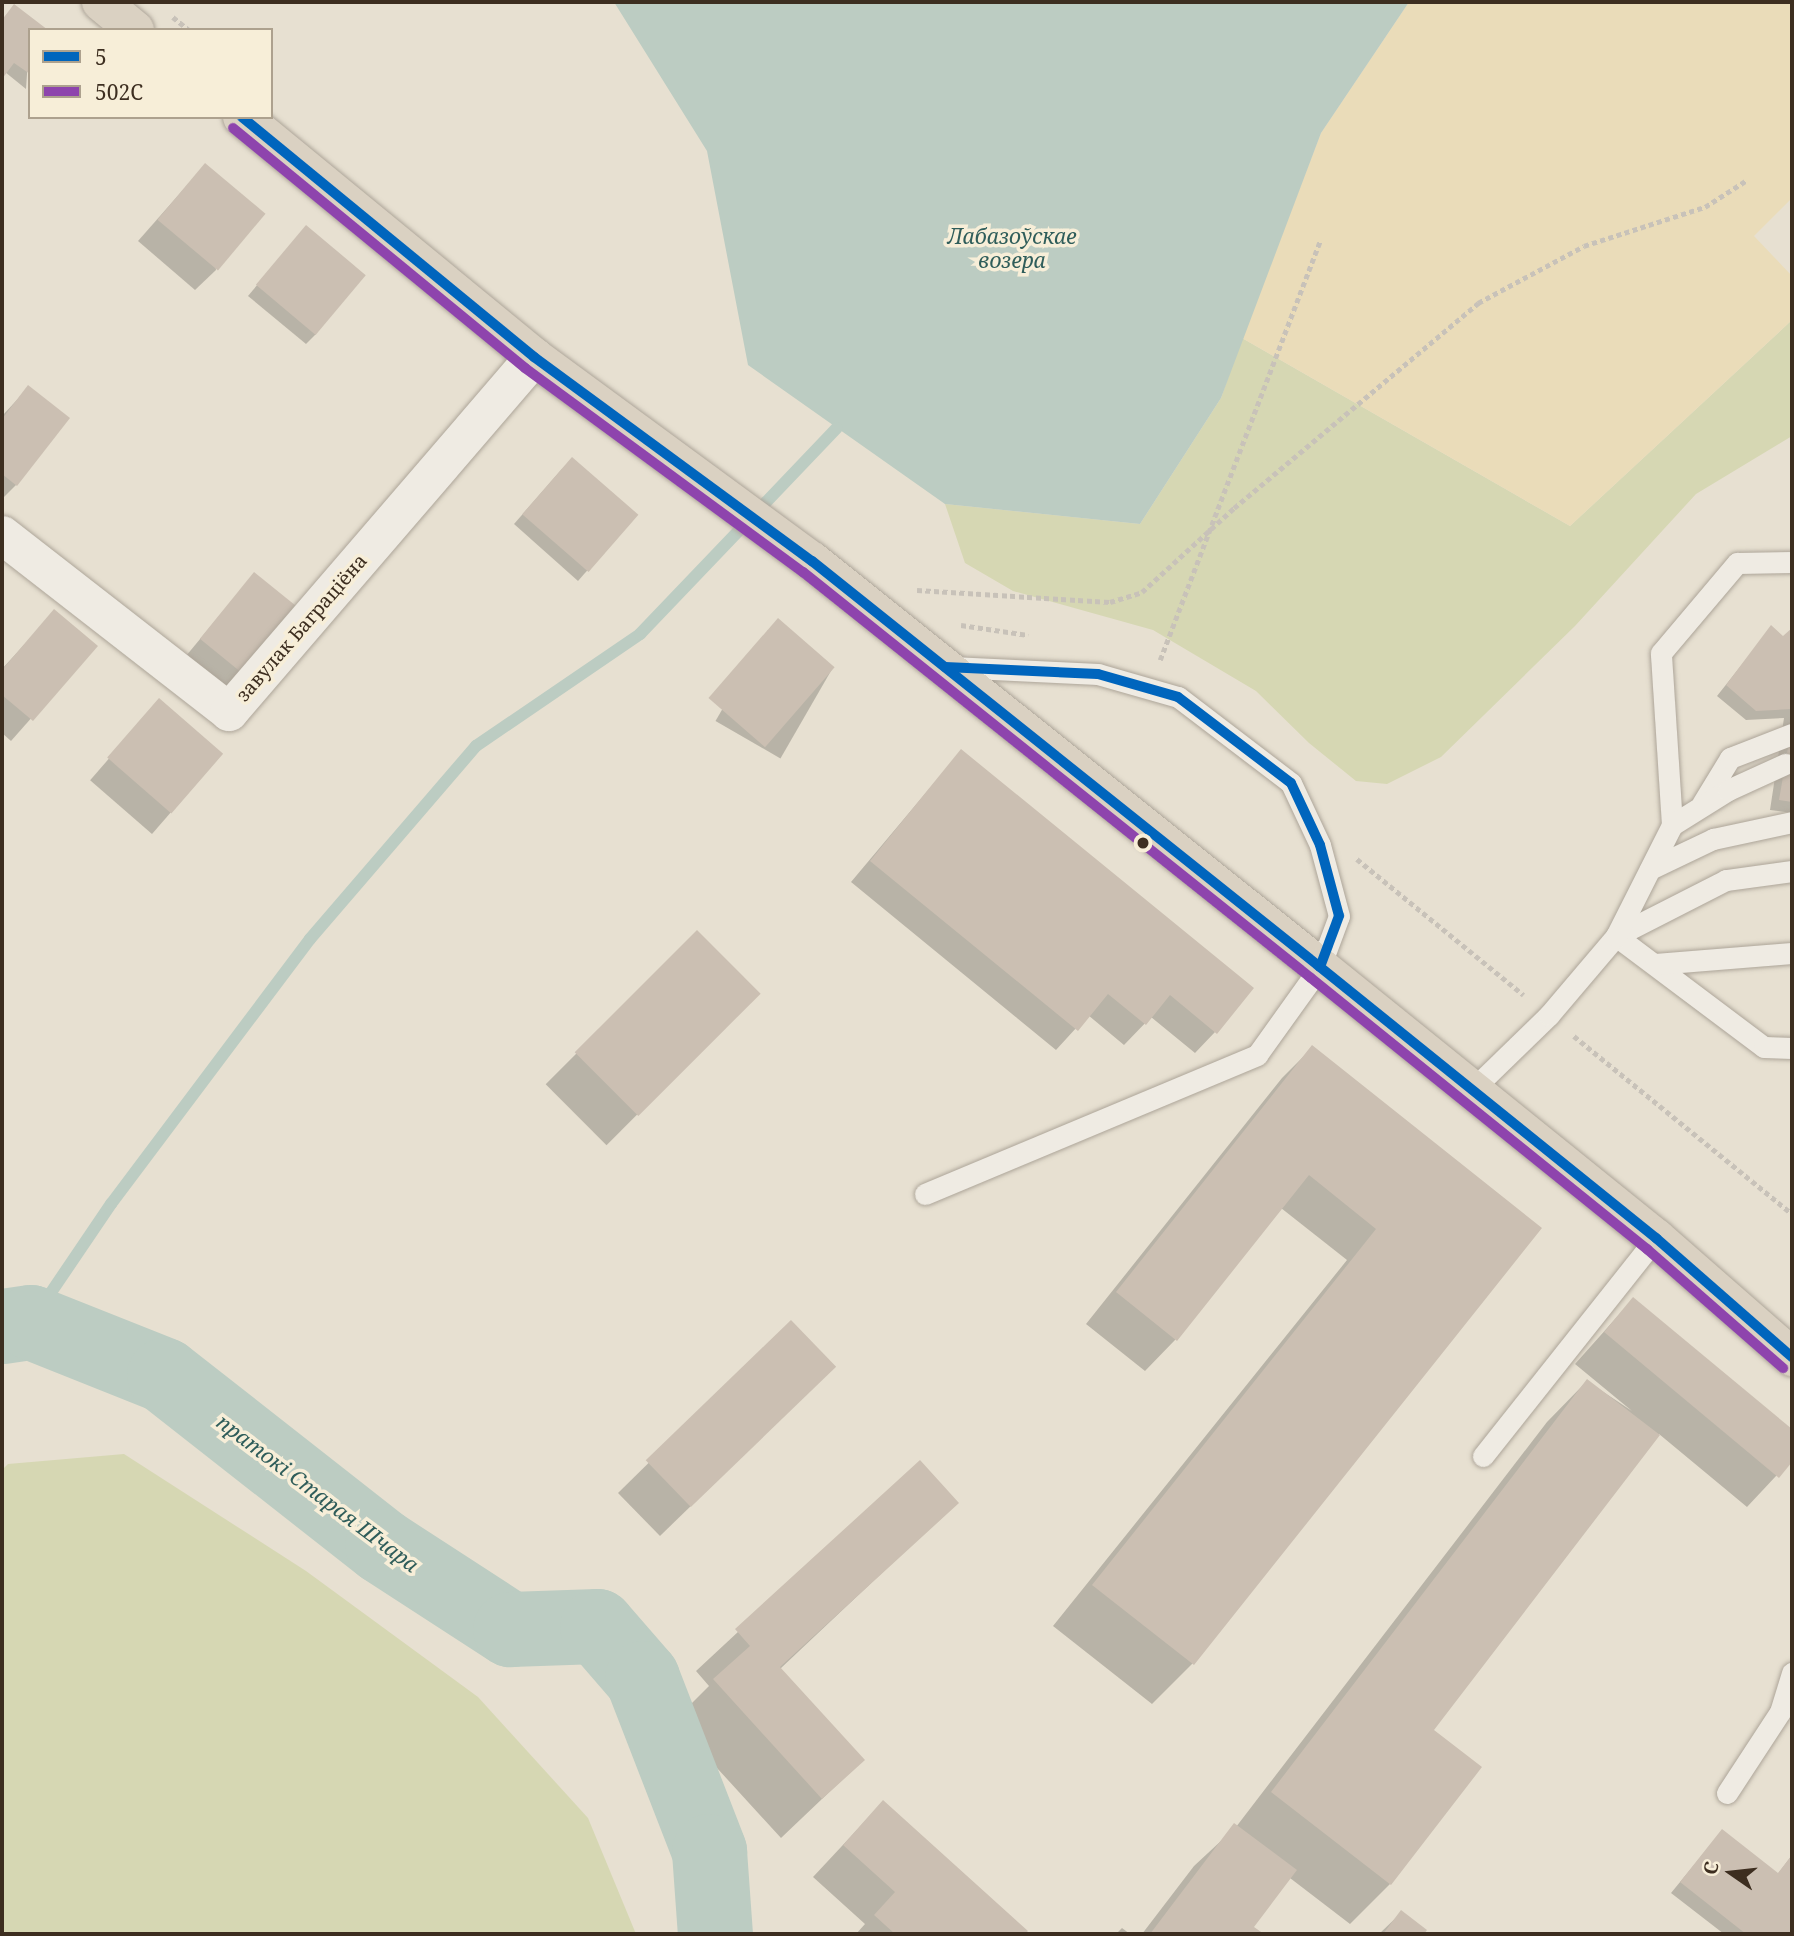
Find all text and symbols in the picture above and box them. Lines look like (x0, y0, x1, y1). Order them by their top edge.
legend (28, 28, 273, 119)
text: 5 (95, 43, 107, 71)
text: 502С (95, 78, 143, 106)
water label: Лабазоўскае возера (947, 223, 1077, 273)
street label: завулак Баграціёна (232, 550, 372, 706)
unlabelled marker (1136, 836, 1150, 850)
water label: пратокі Старая Шчара (212, 1409, 424, 1577)
north arrow (1696, 1838, 1766, 1908)
text: С (1696, 1859, 1725, 1877)

